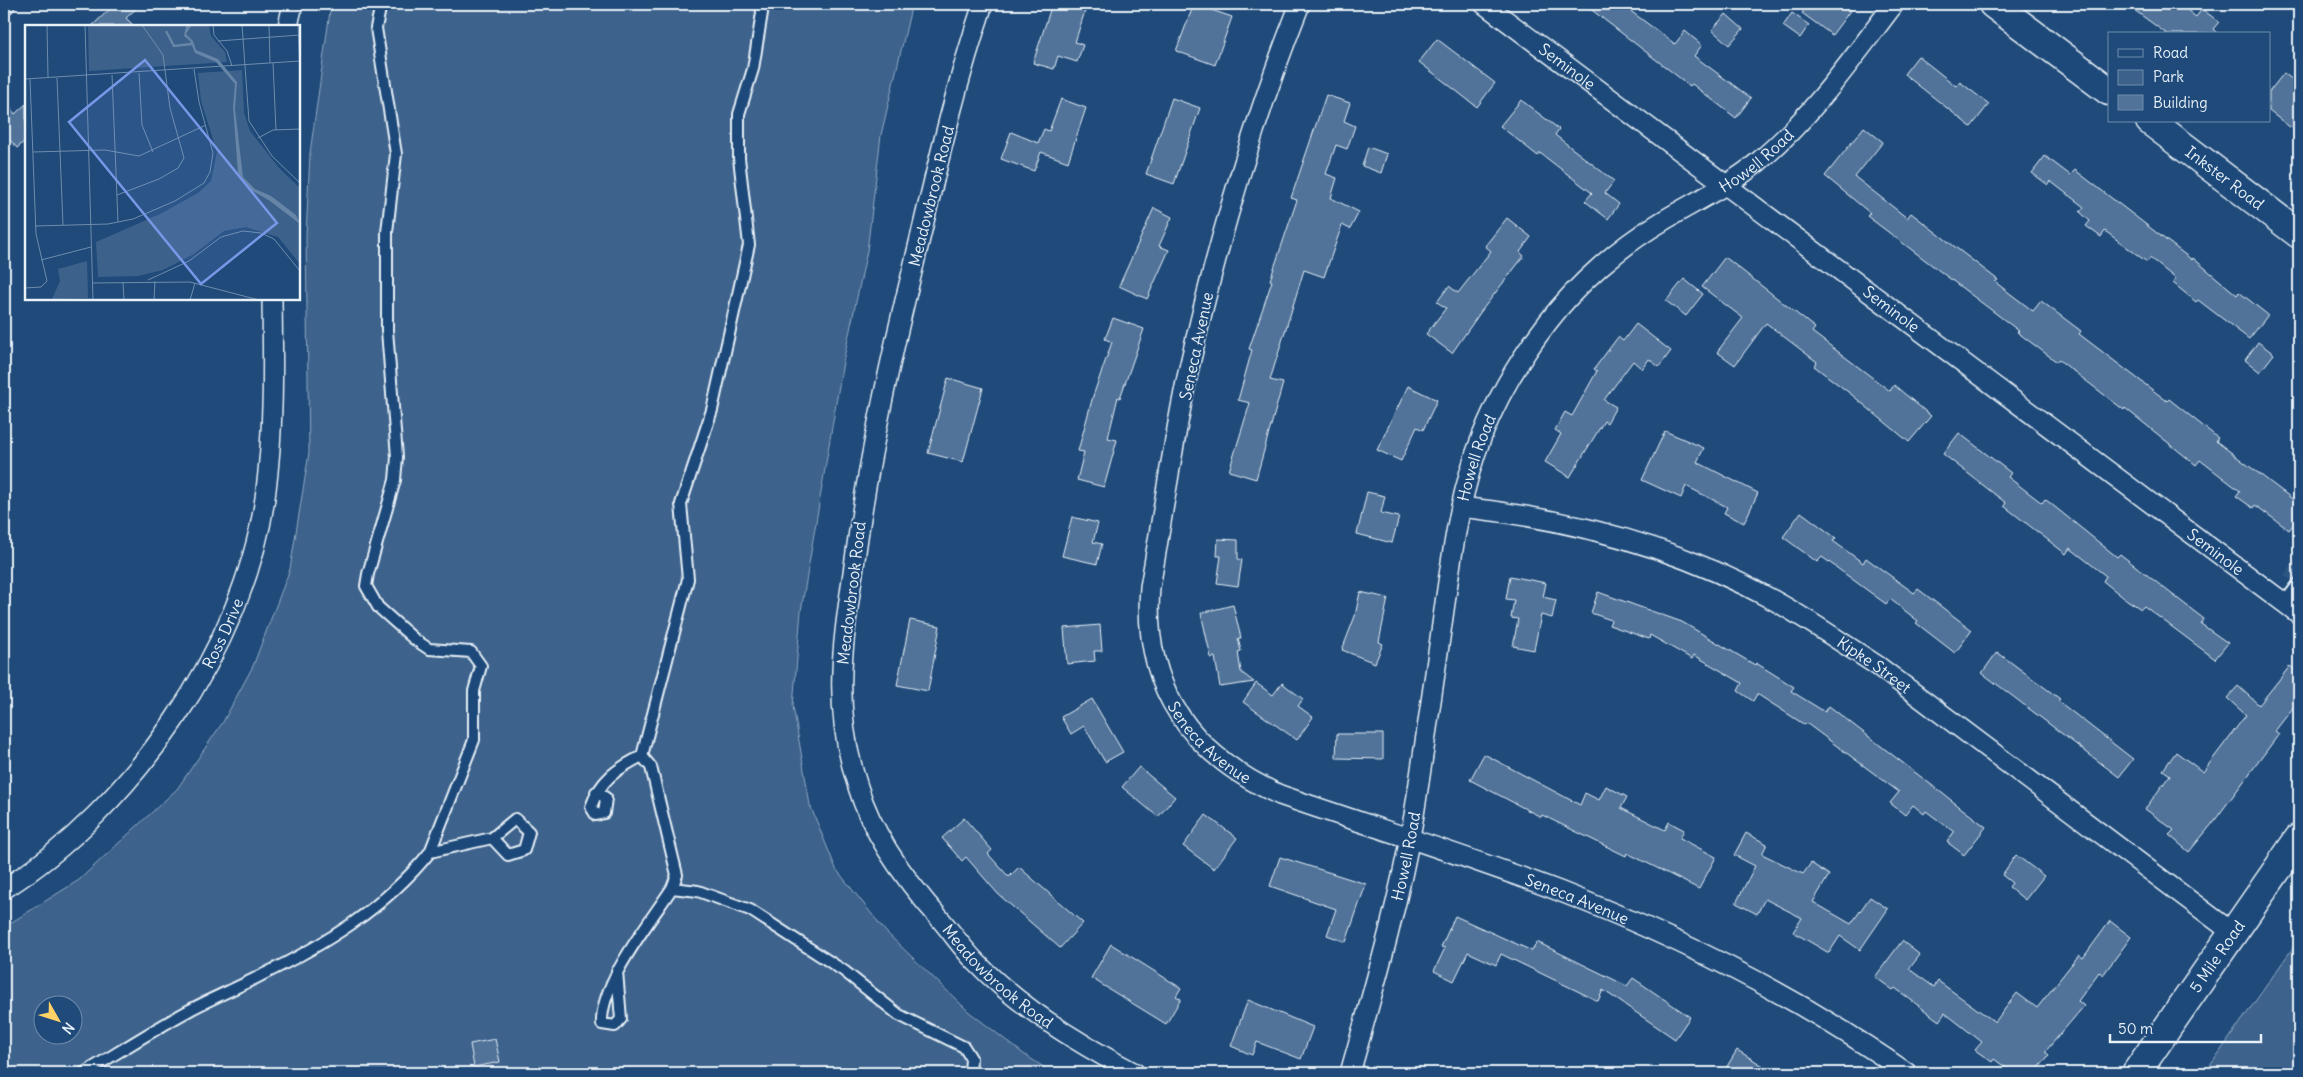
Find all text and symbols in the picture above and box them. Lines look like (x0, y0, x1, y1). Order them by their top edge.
inset map (25, 25, 300, 300)
legend (2108, 32, 2270, 122)
street label: Seminole (1535, 39, 1600, 94)
text: Road (2153, 43, 2188, 62)
text: Park (2153, 67, 2184, 86)
text: Building (2153, 93, 2208, 112)
street label: Meadowbrook Road (904, 124, 958, 268)
street label: Howell Road (1715, 125, 1798, 197)
street label: Inkster Road (2182, 142, 2268, 214)
street label: Seminole (1859, 281, 1924, 337)
street label: Seneca Avenue (1175, 290, 1217, 402)
street label: Howell Road (1453, 411, 1500, 503)
street label: Meadowbrook Road (832, 520, 870, 666)
street label: Seminole (2183, 524, 2248, 579)
street label: Ross Drive (198, 595, 247, 672)
street label: Kipke Street (1833, 632, 1916, 698)
street label: Seneca Avenue (1164, 698, 1255, 788)
street label: Howell Road (1387, 810, 1424, 903)
street label: Seneca Avenue (1522, 869, 1632, 928)
street label: 5 Mile Road (2185, 916, 2249, 996)
street label: Meadowbrook Road (938, 920, 1057, 1032)
north arrow (32, 994, 82, 1044)
scale bar (2110, 1012, 2262, 1044)
text: N (58, 1019, 78, 1038)
text: 50 m (2118, 1019, 2153, 1038)

